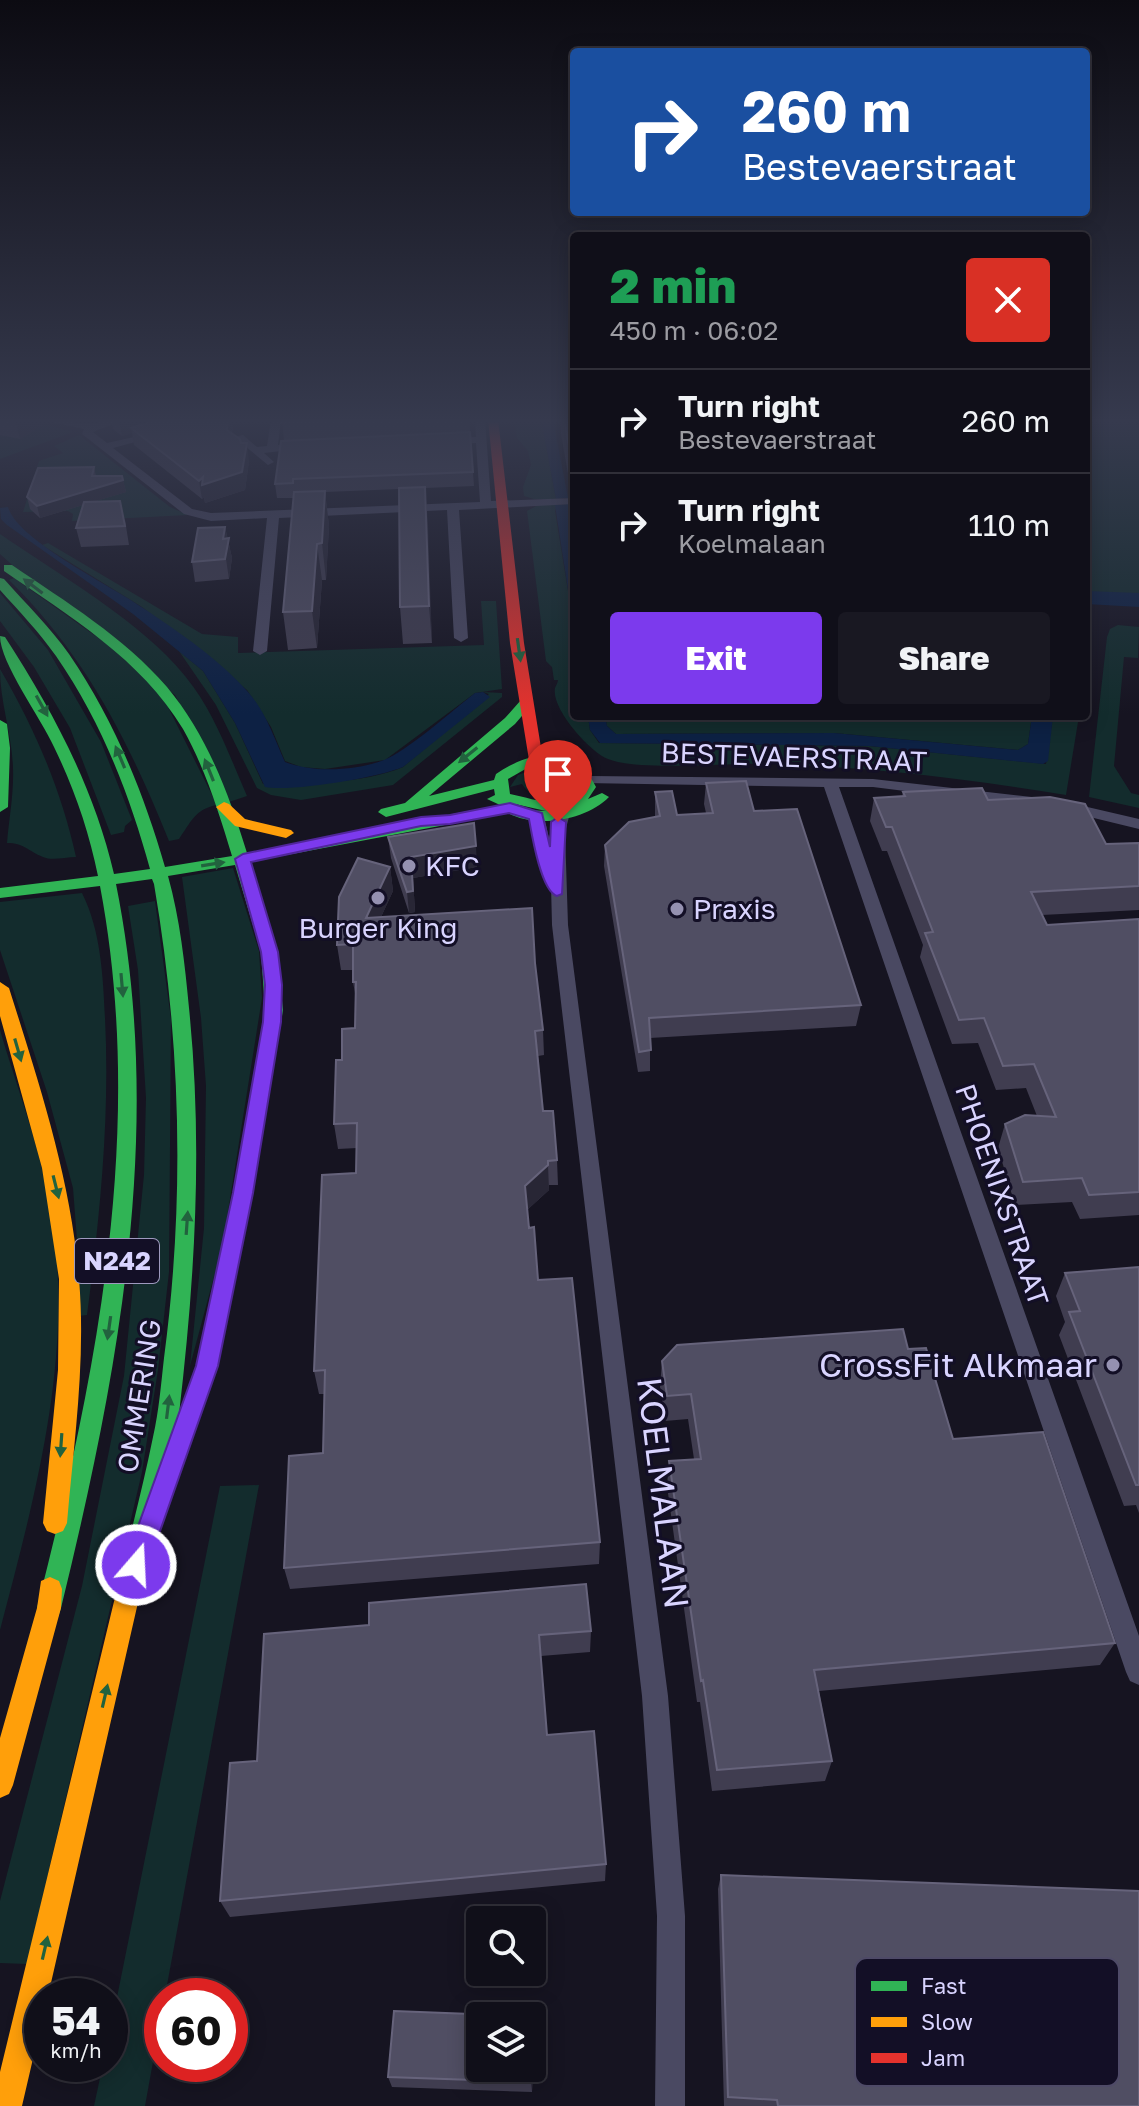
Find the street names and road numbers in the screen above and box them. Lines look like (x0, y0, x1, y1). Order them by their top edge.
street label: BESTEVAERSTRAAT (660, 735, 928, 778)
street label: PHOENIXSTRAAT (949, 1079, 1056, 1310)
road number: N242 (75, 1239, 159, 1283)
street label: OMMERING (110, 1317, 167, 1475)
street label: KOELMALAAN (630, 1375, 698, 1611)

